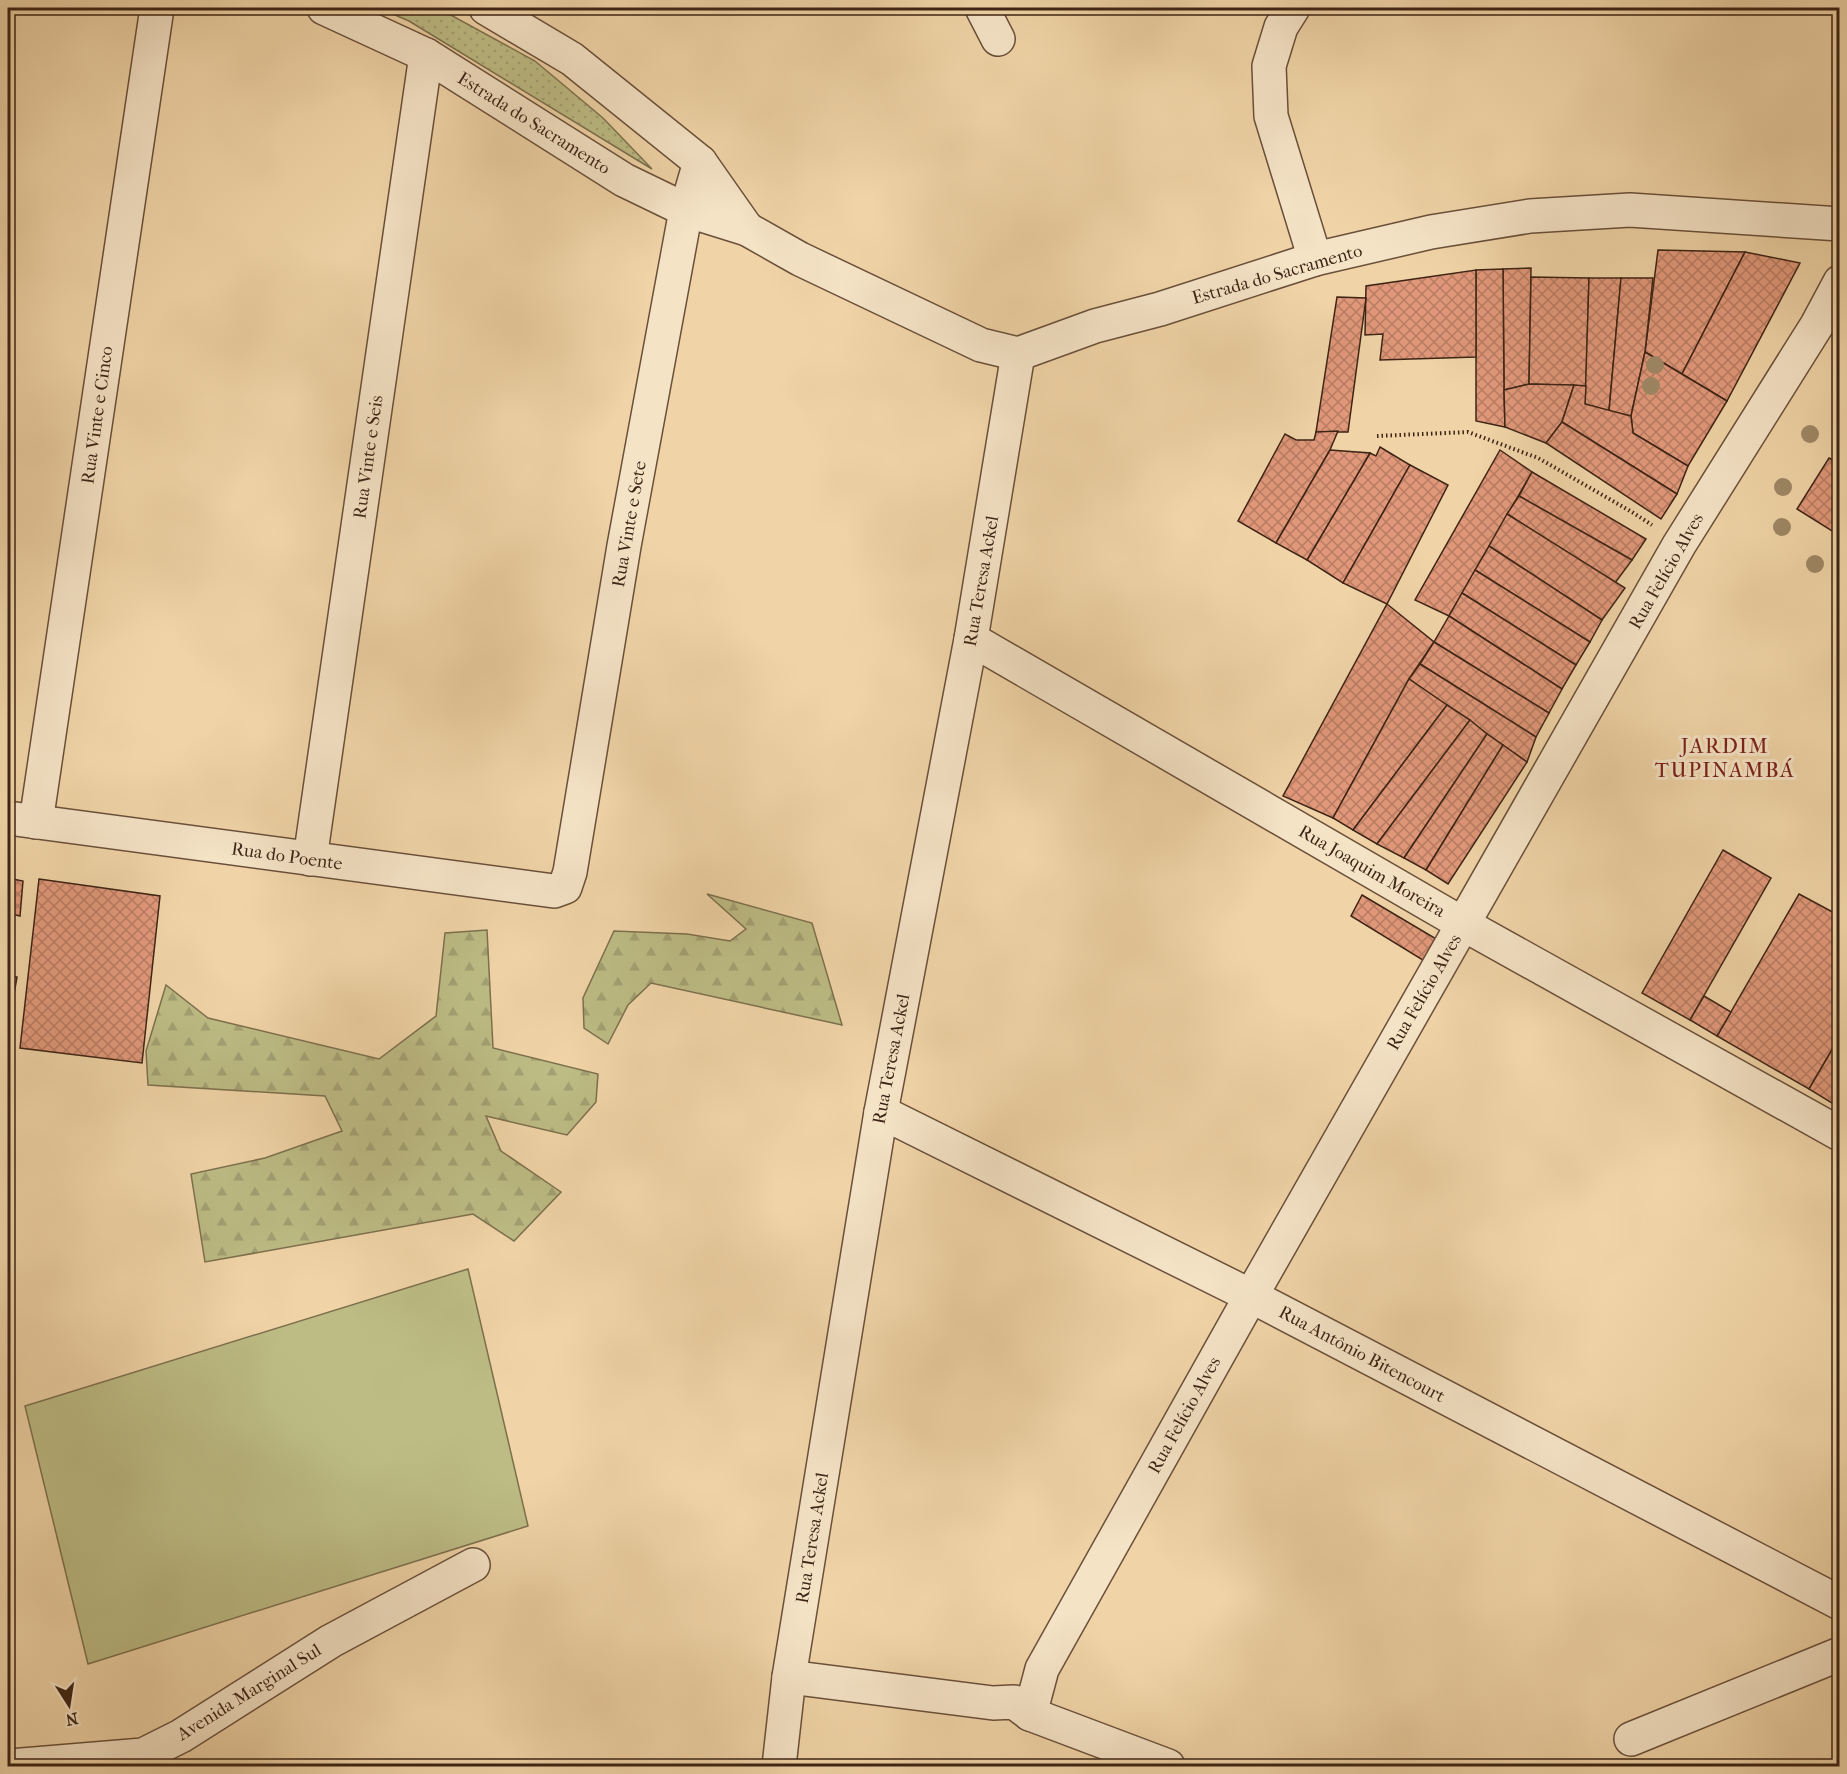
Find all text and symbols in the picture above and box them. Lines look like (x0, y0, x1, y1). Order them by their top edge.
street label: Estrada do Sacramento (454, 68, 614, 179)
street label: Estrada do Sacramento (1190, 240, 1365, 309)
street label: Rua Vinte e Cinco (77, 345, 118, 485)
street label: Rua Vinte e Seis (349, 394, 388, 520)
street label: Rua Vinte e Sete (608, 459, 651, 589)
street label: Rua Felício Alves (1625, 509, 1708, 633)
street label: Rua Teresa Ackel (960, 514, 1003, 648)
district label: JARDIM TUPINAMBÁ (1655, 734, 1795, 782)
street label: Rua Joaquim Moreira (1295, 821, 1449, 922)
street label: Rua do Poente (230, 838, 344, 875)
street label: Rua Felício Alves (1383, 930, 1466, 1054)
street label: Rua Teresa Ackel (869, 992, 914, 1126)
street label: Rua Antônio Bitencourt (1275, 1302, 1449, 1407)
street label: Rua Felício Alves (1144, 1353, 1225, 1477)
street label: Rua Teresa Ackel (792, 1471, 833, 1605)
street label: Avenida Marginal Sul (173, 1640, 325, 1746)
north arrow (39, 1675, 99, 1735)
text: N (63, 1709, 80, 1730)

